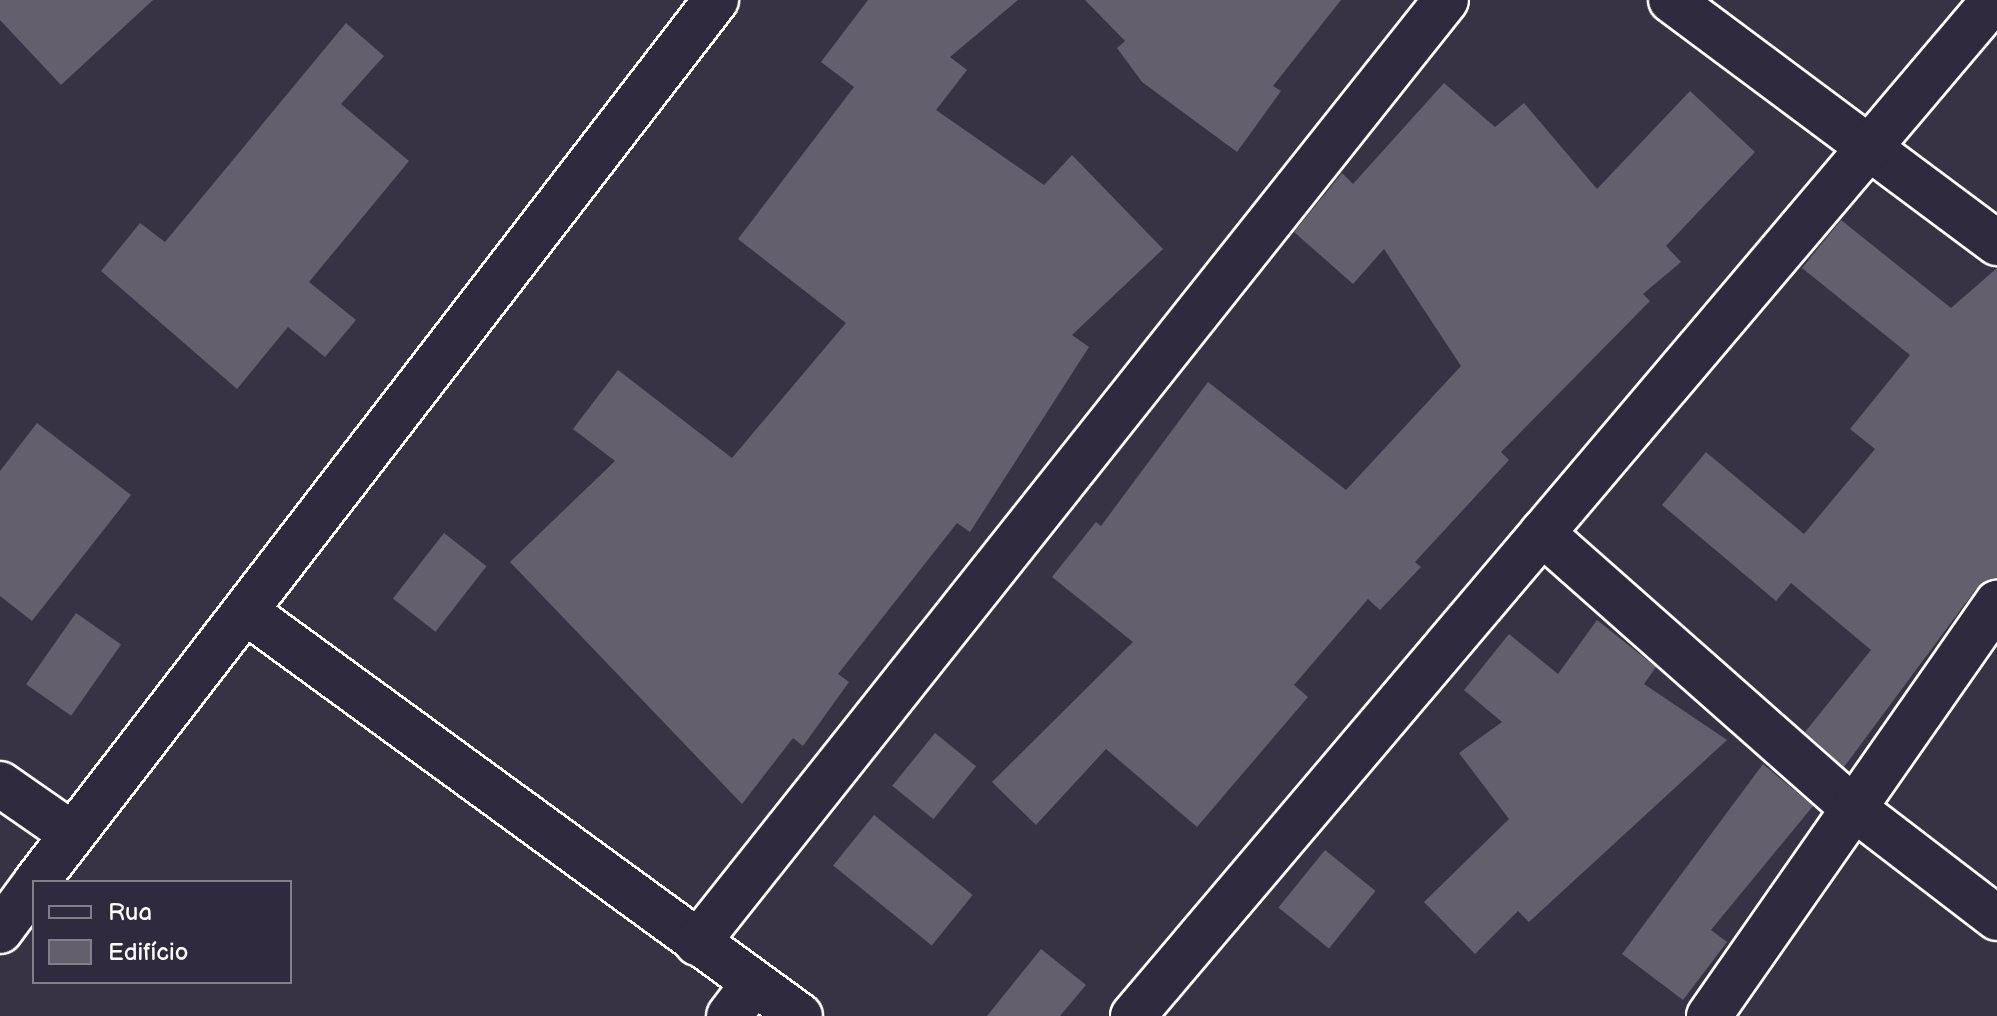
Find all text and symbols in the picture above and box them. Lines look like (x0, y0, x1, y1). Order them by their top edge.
legend (32, 880, 292, 984)
text: Rua (108, 898, 152, 927)
text: Edifício (108, 938, 188, 967)

